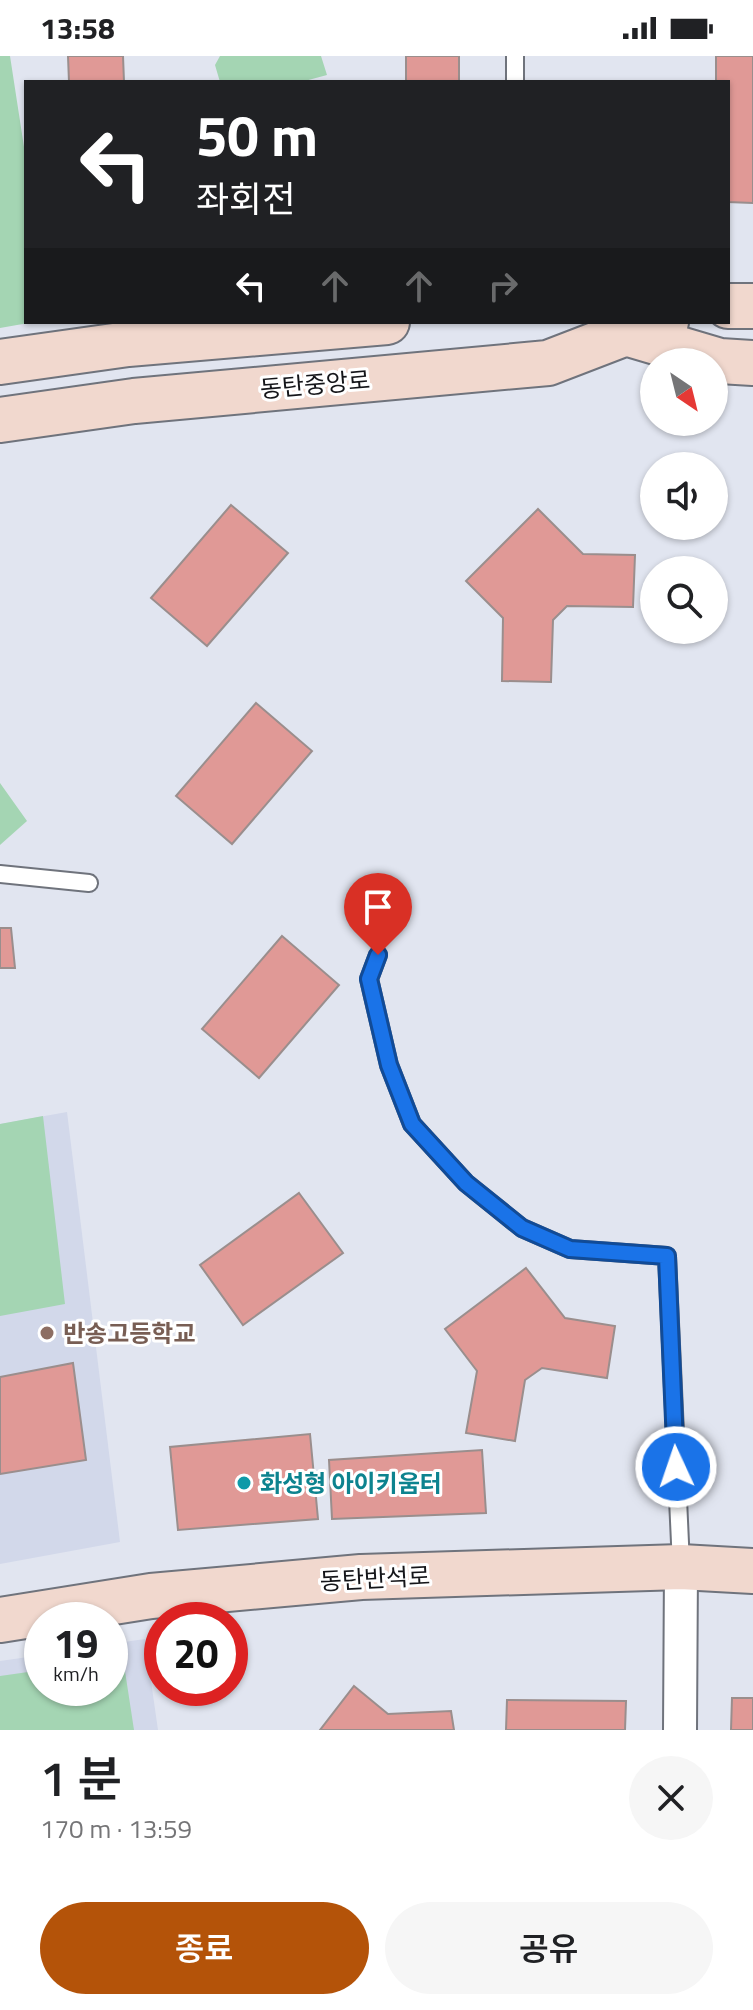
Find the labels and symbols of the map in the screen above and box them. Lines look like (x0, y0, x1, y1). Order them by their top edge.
north arrow (640, 348, 728, 436)
street label: 동탄중앙로 (258, 361, 372, 407)
pin (344, 873, 412, 955)
place label: 반송고등학교 (63, 1315, 195, 1351)
marker: 반송고등학교 (38, 1324, 56, 1342)
position arrow (634, 1425, 718, 1509)
place label: 화성형 아이키움터 (260, 1465, 442, 1501)
marker: 화성형 아이키움터 (235, 1474, 253, 1492)
street label: 동탄반석로 (319, 1557, 431, 1599)
speed limit sign: 20 (144, 1602, 248, 1706)

